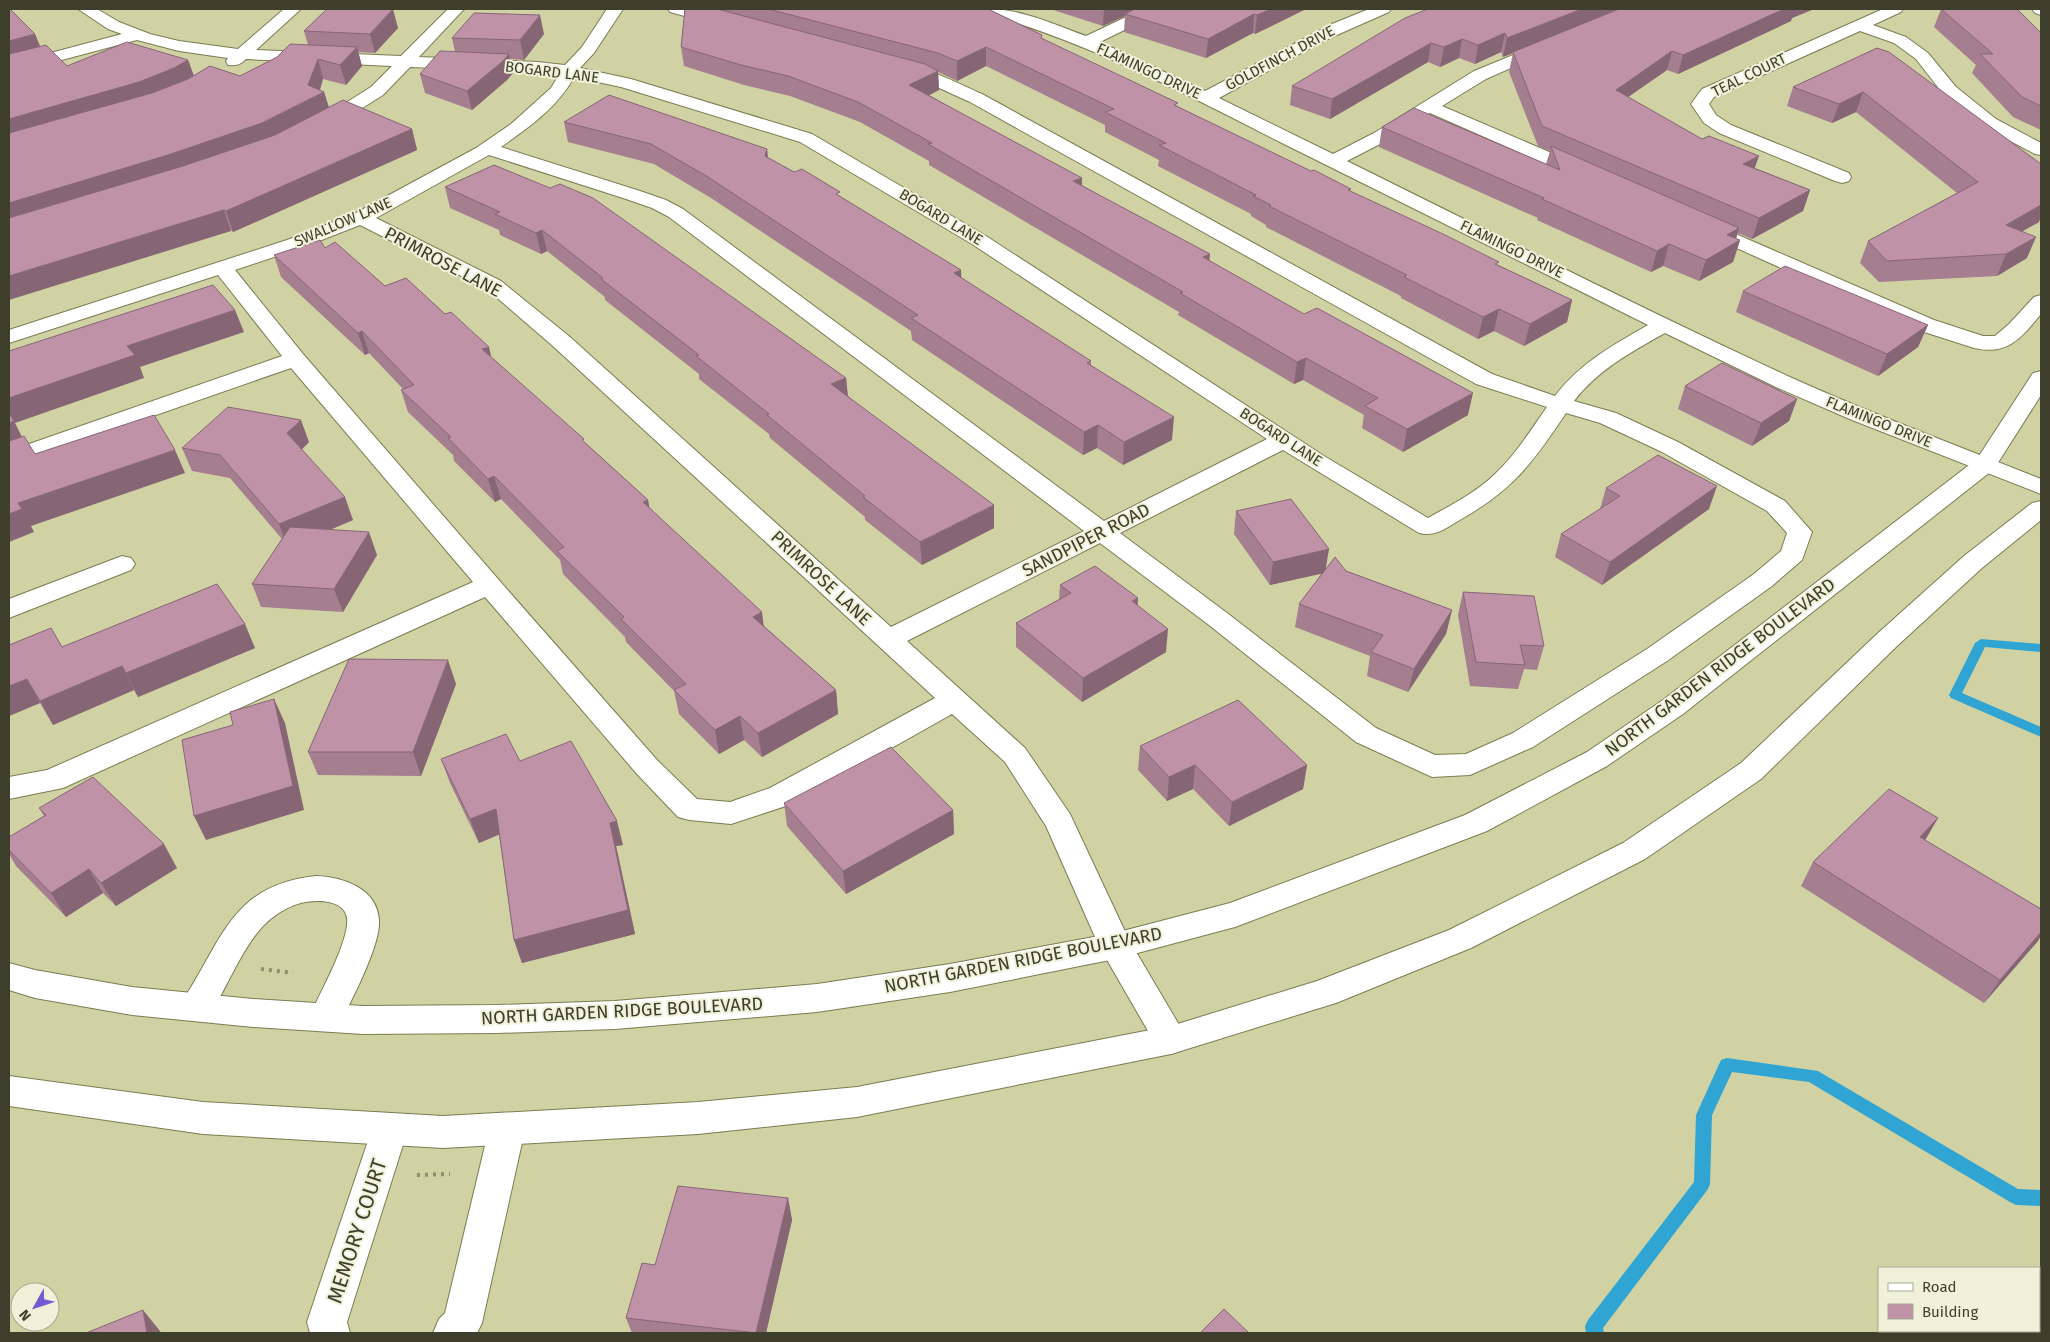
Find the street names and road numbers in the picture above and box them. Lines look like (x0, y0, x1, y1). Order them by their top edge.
street label: GOLDFINCH DRIVE (1222, 22, 1338, 94)
street label: FLAMINGO DRIVE (1094, 39, 1204, 103)
street label: TEAL COURT (1709, 49, 1789, 101)
street label: BOGARD LANE (504, 57, 600, 87)
street label: BOGARD LANE (896, 185, 986, 249)
street label: SWALLOW LANE (291, 193, 395, 251)
street label: FLAMINGO DRIVE (1457, 216, 1567, 282)
street label: PRIMROSE LANE (381, 222, 505, 302)
street label: FLAMINGO DRIVE (1823, 392, 1935, 452)
street label: BOGARD LANE (1236, 404, 1326, 470)
street label: SANDPIPER ROAD (1018, 498, 1154, 582)
street label: PRIMROSE LANE (766, 526, 876, 630)
street label: NORTH GARDEN RIDGE BOULEVARD (1601, 573, 1839, 761)
street label: NORTH GARDEN RIDGE BOULEVARD (882, 922, 1164, 998)
street label: NORTH GARDEN RIDGE BOULEVARD (480, 993, 764, 1029)
street label: MEMORY COURT (321, 1155, 393, 1307)

